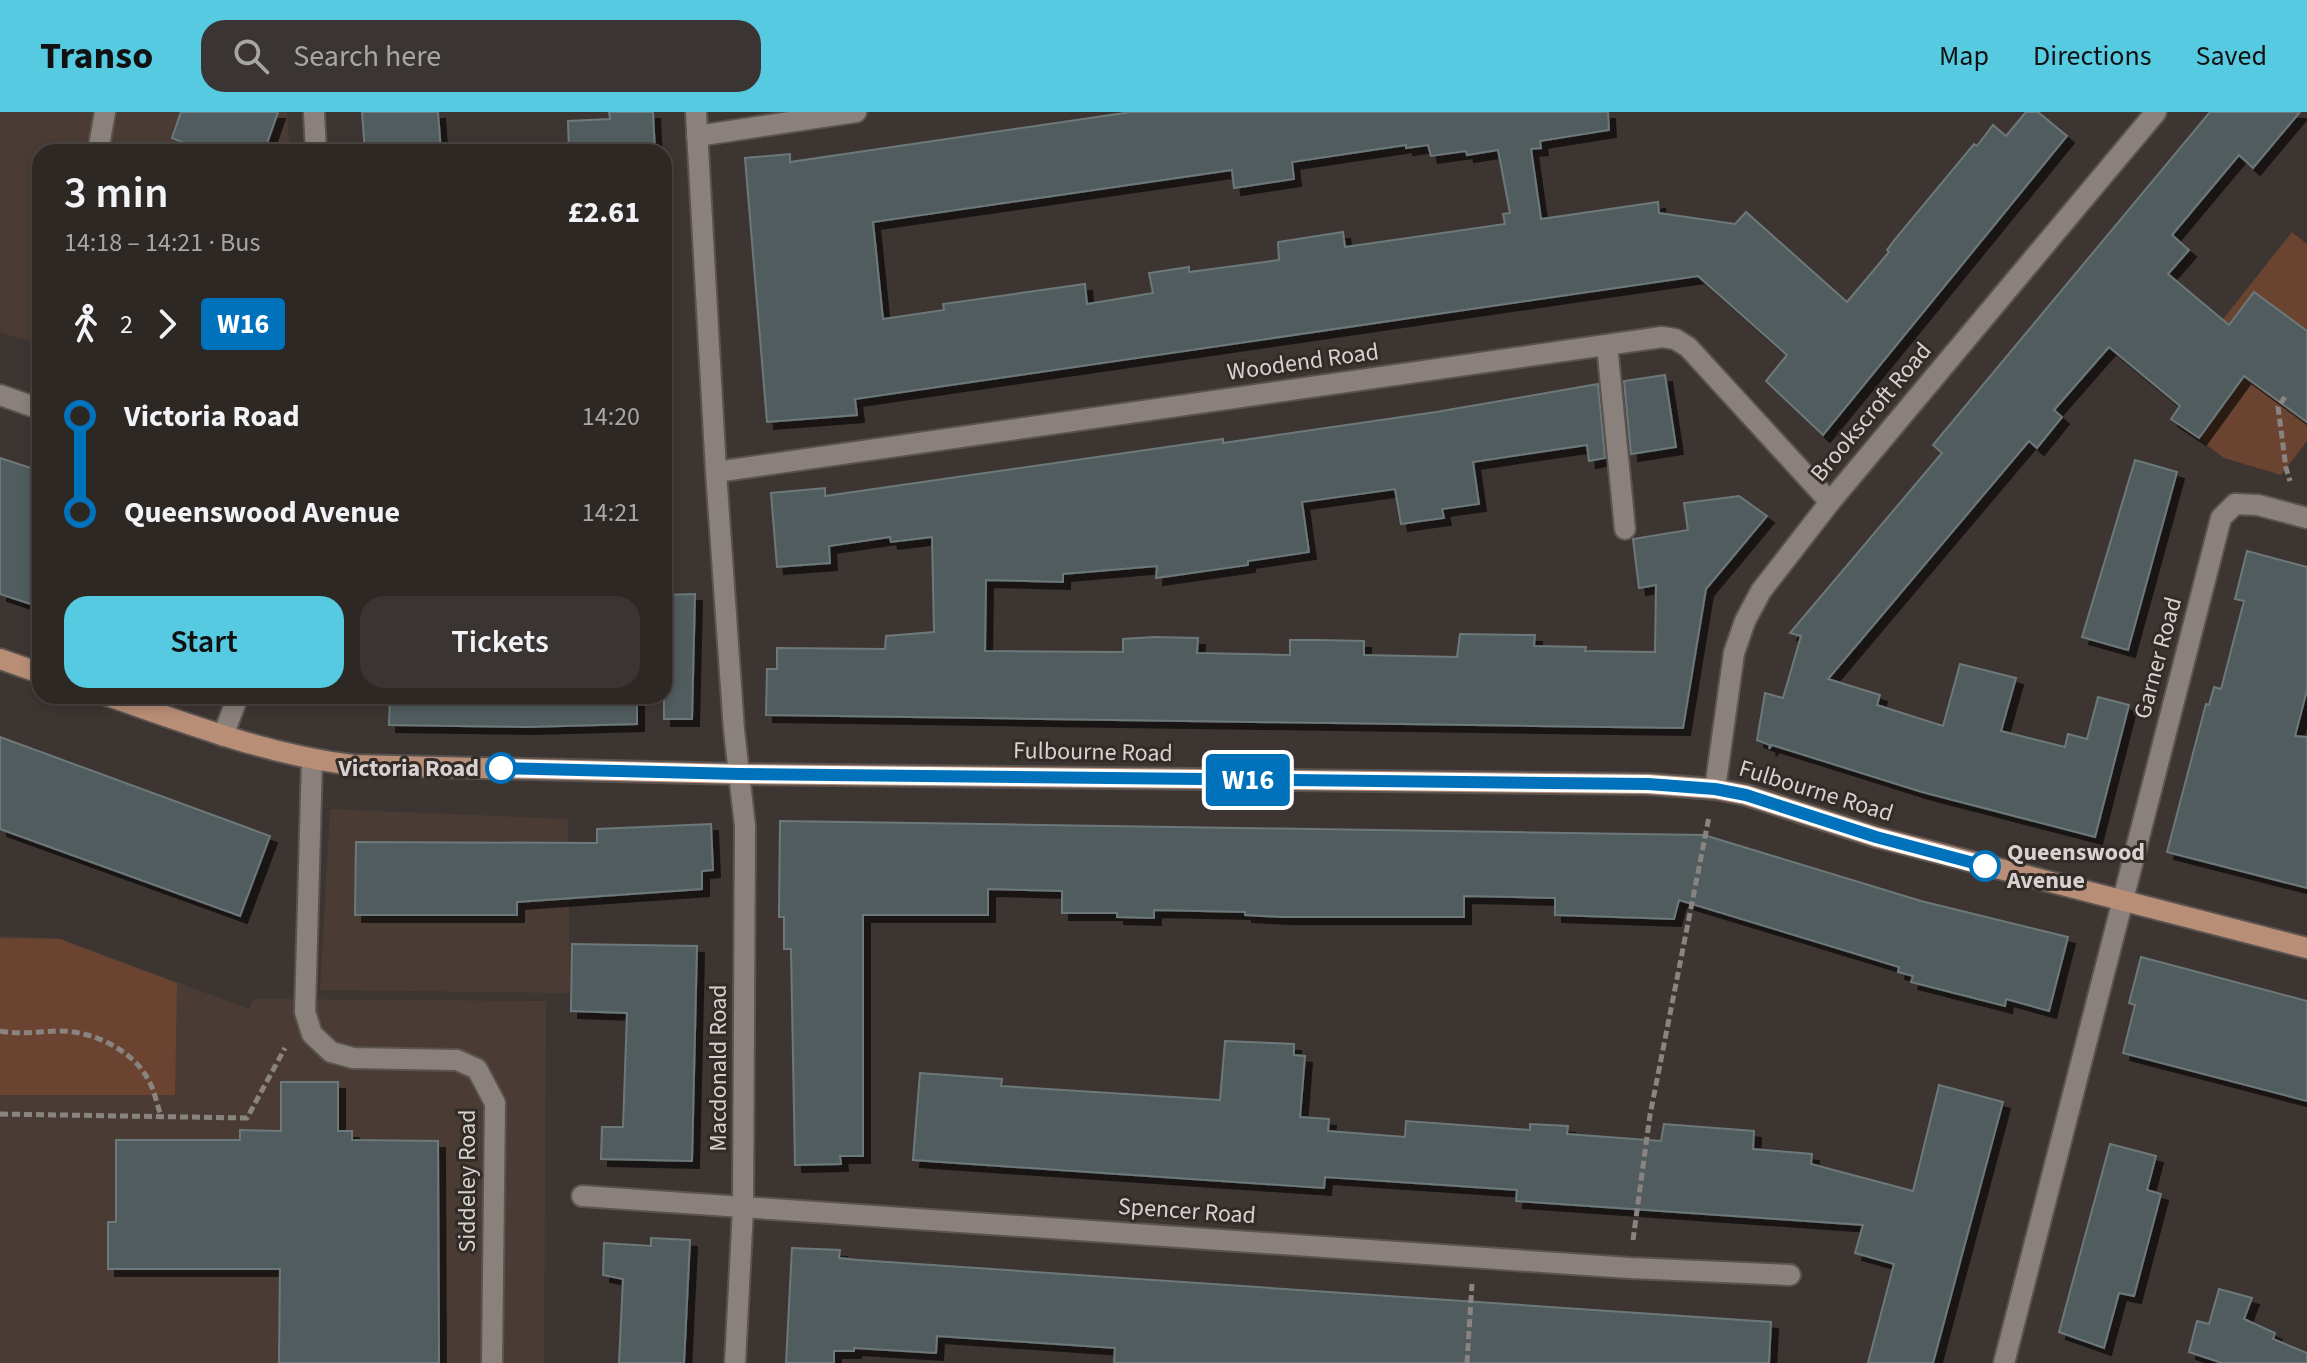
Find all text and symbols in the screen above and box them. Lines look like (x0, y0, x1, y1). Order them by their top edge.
search box (201, 20, 761, 92)
text: Transo (40, 29, 153, 83)
icon: search (229, 34, 273, 78)
text: Search here (293, 35, 441, 78)
text: Map (1939, 36, 1989, 76)
text: Directions (2033, 36, 2152, 76)
text: Saved (2196, 36, 2267, 76)
text: 3 min (64, 162, 169, 225)
text: £2.61 (568, 191, 640, 234)
text: 14:18 – 14:21 · Bus (64, 224, 260, 261)
icon: walk (64, 302, 108, 346)
icon: forward (145, 302, 189, 346)
text: W16 (217, 304, 269, 344)
text: 2 (120, 306, 133, 343)
street label: Woodend Road (1225, 334, 1381, 390)
street label: Brookscroft Road (1802, 335, 1940, 489)
text: Victoria Road (124, 395, 300, 438)
text: 14:20 (582, 398, 640, 435)
text: Queenswood Avenue (124, 491, 400, 534)
text: 14:21 (582, 494, 640, 531)
street label: Garner Road (2125, 593, 2191, 723)
button: Start (64, 596, 344, 688)
button: Tickets (360, 596, 640, 688)
street label: Fulbourne Road (1013, 733, 1173, 771)
place label: Victoria Road (337, 751, 479, 786)
street label: Fulbourne Road (1735, 751, 1897, 831)
marker: Victoria Road (486, 753, 516, 783)
line badge: W16 (1202, 754, 1294, 806)
text: W16 (1222, 760, 1274, 800)
place label: Queenswood Avenue (2006, 835, 2145, 898)
marker: Queenswood Avenue (1970, 851, 2000, 881)
street label: Macdonald Road (701, 984, 736, 1152)
street label: Siddeley Road (450, 1110, 485, 1252)
street label: Spencer Road (1117, 1189, 1257, 1233)

